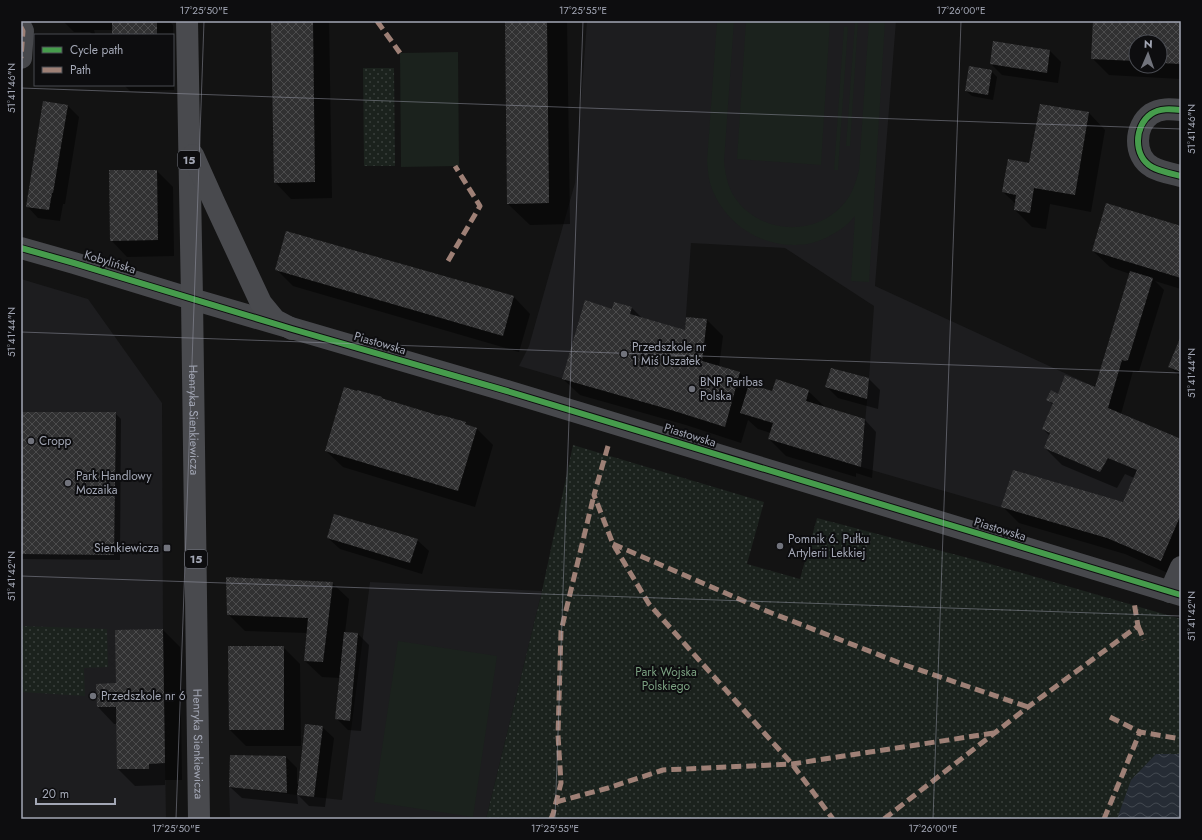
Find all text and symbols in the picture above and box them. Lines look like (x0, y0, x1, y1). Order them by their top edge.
text: 17°25'50"E (180, 3, 228, 18)
text: 17°25'55"E (559, 3, 607, 18)
text: 17°26'00"E (937, 3, 985, 18)
legend (34, 34, 174, 86)
north arrow (1128, 34, 1168, 74)
text: N (1144, 36, 1153, 52)
text: Cycle path (70, 41, 123, 59)
text: Path (70, 61, 91, 79)
text: 51°41'46"N (4, 63, 19, 113)
text: 51°41'46"N (1184, 104, 1199, 154)
road number: 15 (178, 151, 200, 169)
street label: Kobylińska (82, 246, 138, 278)
text: 51°41'44"N (4, 307, 19, 357)
street label: Piastowska (352, 327, 408, 359)
place label: Przedszkole nr 1 Miś Uszatek (632, 338, 707, 370)
text: 51°41'44"N (1184, 348, 1199, 398)
marker: Przedszkole nr 1 Miś Uszatek (619, 349, 629, 359)
street label: Henryka Sienkiewicza (184, 365, 203, 476)
place label: BNP Paribas Polska (700, 373, 763, 405)
marker: BNP Paribas Polska (687, 384, 697, 394)
street label: Piastowska (662, 419, 718, 452)
place label: Cropp (39, 432, 72, 450)
marker: Cropp (26, 436, 36, 446)
place label: Park Handlowy Mozaika (76, 467, 152, 499)
marker: Park Handlowy Mozaika (63, 478, 73, 488)
street label: Piastowska (972, 513, 1028, 546)
place label: Pomnik 6. Pułku Artylerii Lekkiej (788, 530, 869, 562)
place label: Sienkiewicza (94, 539, 159, 557)
marker: Pomnik 6. Pułku Artylerii Lekkiej (775, 541, 785, 551)
marker: Sienkiewicza (162, 543, 172, 553)
road number: 15 (185, 550, 207, 568)
text: 51°41'42"N (4, 551, 19, 601)
text: 51°41'42"N (1184, 591, 1199, 641)
park label: Park Wojska Polskiego (635, 663, 697, 695)
place label: Przedszkole nr 6 (101, 687, 186, 705)
street label: Henryka Sienkiewicza (188, 689, 208, 800)
marker: Przedszkole nr 6 (88, 691, 98, 701)
scale bar (36, 780, 115, 806)
text: 20 m (42, 785, 69, 803)
text: 17°25'50"E (152, 821, 200, 836)
text: 17°25'55"E (531, 821, 579, 836)
text: 17°26'00"E (909, 821, 957, 836)

